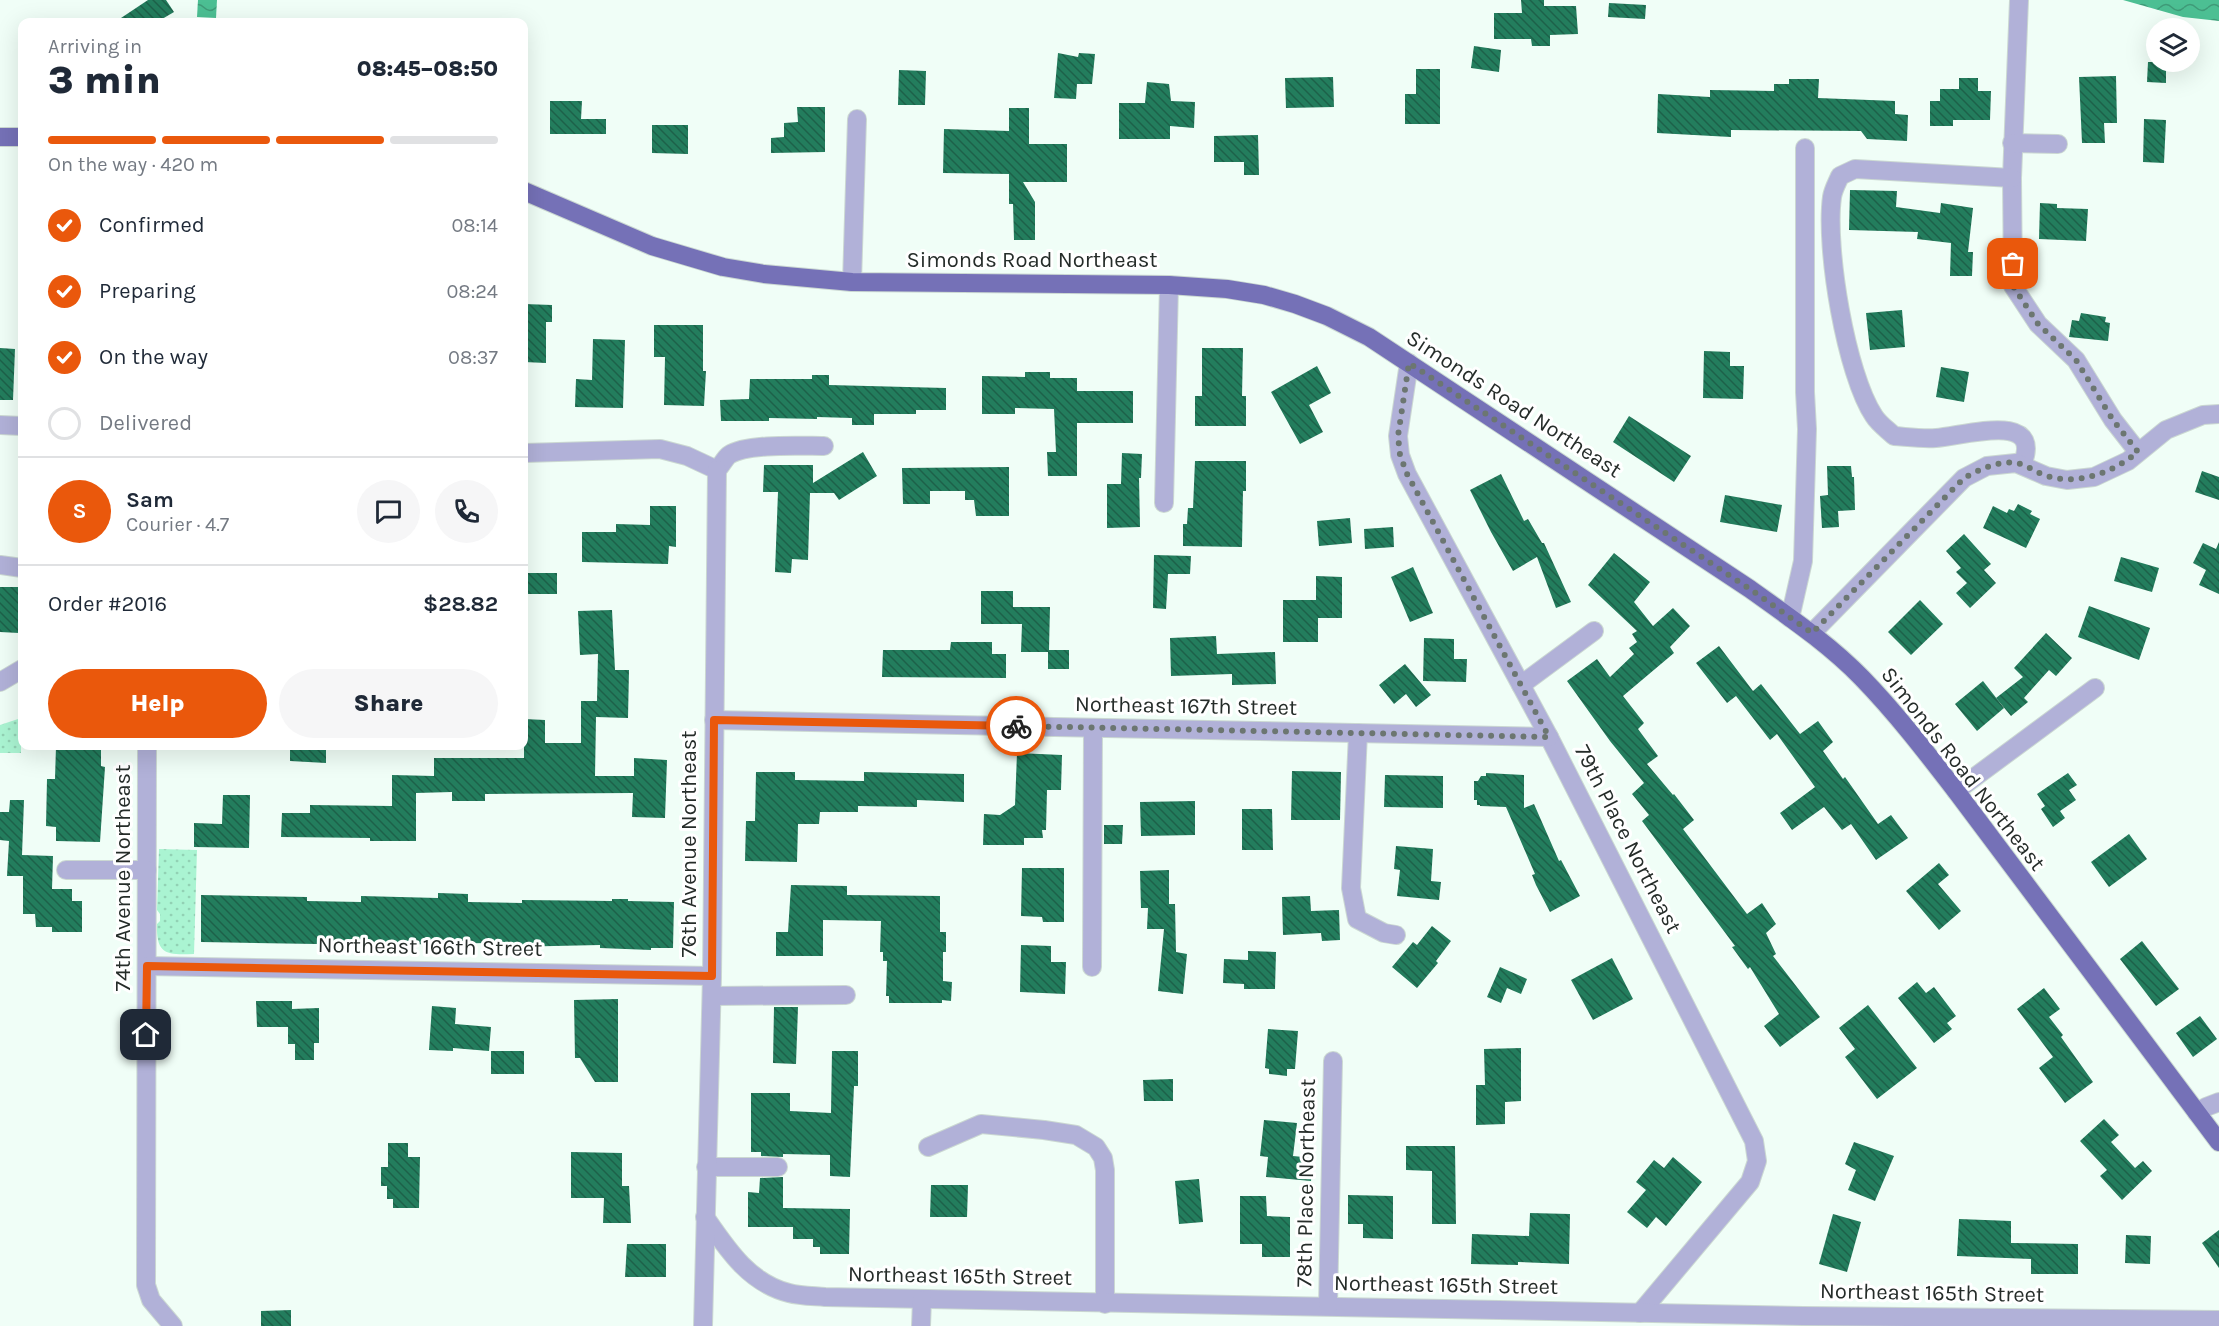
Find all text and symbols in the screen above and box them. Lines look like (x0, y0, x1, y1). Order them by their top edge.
map controls (2146, 18, 2200, 72)
button: layers (2146, 18, 2200, 72)
text: Arriving in (48, 35, 142, 58)
text: 08:45–08:50 (357, 56, 498, 82)
text: 3 min (48, 57, 161, 103)
text: On the way · 420 m (48, 153, 218, 176)
icon: check (48, 209, 81, 242)
text: Confirmed (99, 212, 205, 238)
text: 08:14 (451, 214, 498, 237)
pin (1987, 238, 2038, 289)
street label: Simonds Road Northeast (906, 247, 1158, 273)
icon: bag (1996, 247, 2029, 280)
icon: check (48, 275, 81, 308)
text: Preparing (99, 278, 196, 304)
text: 08:24 (446, 280, 498, 303)
street label: Simonds Road Northeast (1402, 325, 1626, 483)
icon: check (48, 341, 81, 374)
text: On the way (99, 344, 208, 370)
text: 08:37 (448, 346, 498, 369)
text: Delivered (99, 410, 192, 436)
button: chat (357, 480, 420, 543)
button: phone (435, 480, 498, 543)
text: Sam (126, 487, 174, 513)
text: S (72, 498, 87, 524)
text: Courier · 4.7 (126, 513, 229, 536)
text: Order #2016 (48, 591, 167, 617)
text: $28.82 (423, 591, 498, 617)
street label: Simonds Road Northeast (1875, 662, 2051, 876)
button: Help (48, 669, 267, 738)
button: Share (279, 669, 498, 738)
street label: Northeast 167th Street (1075, 691, 1297, 721)
courier (986, 696, 1046, 756)
icon: bike (1000, 710, 1033, 743)
street label: 76th Avenue Northeast (676, 730, 702, 958)
street label: 79th Place Northeast (1569, 740, 1687, 938)
street label: 74th Avenue Northeast (110, 765, 136, 991)
street label: Northeast 166th Street (317, 932, 543, 962)
pin (120, 1009, 171, 1060)
icon: home (129, 1018, 162, 1051)
street label: 78th Place Northeast (1291, 1078, 1321, 1288)
street label: Northeast 165th Street (848, 1261, 1072, 1291)
street label: Northeast 165th Street (1334, 1270, 1558, 1300)
street label: Northeast 165th Street (1820, 1278, 2044, 1308)

